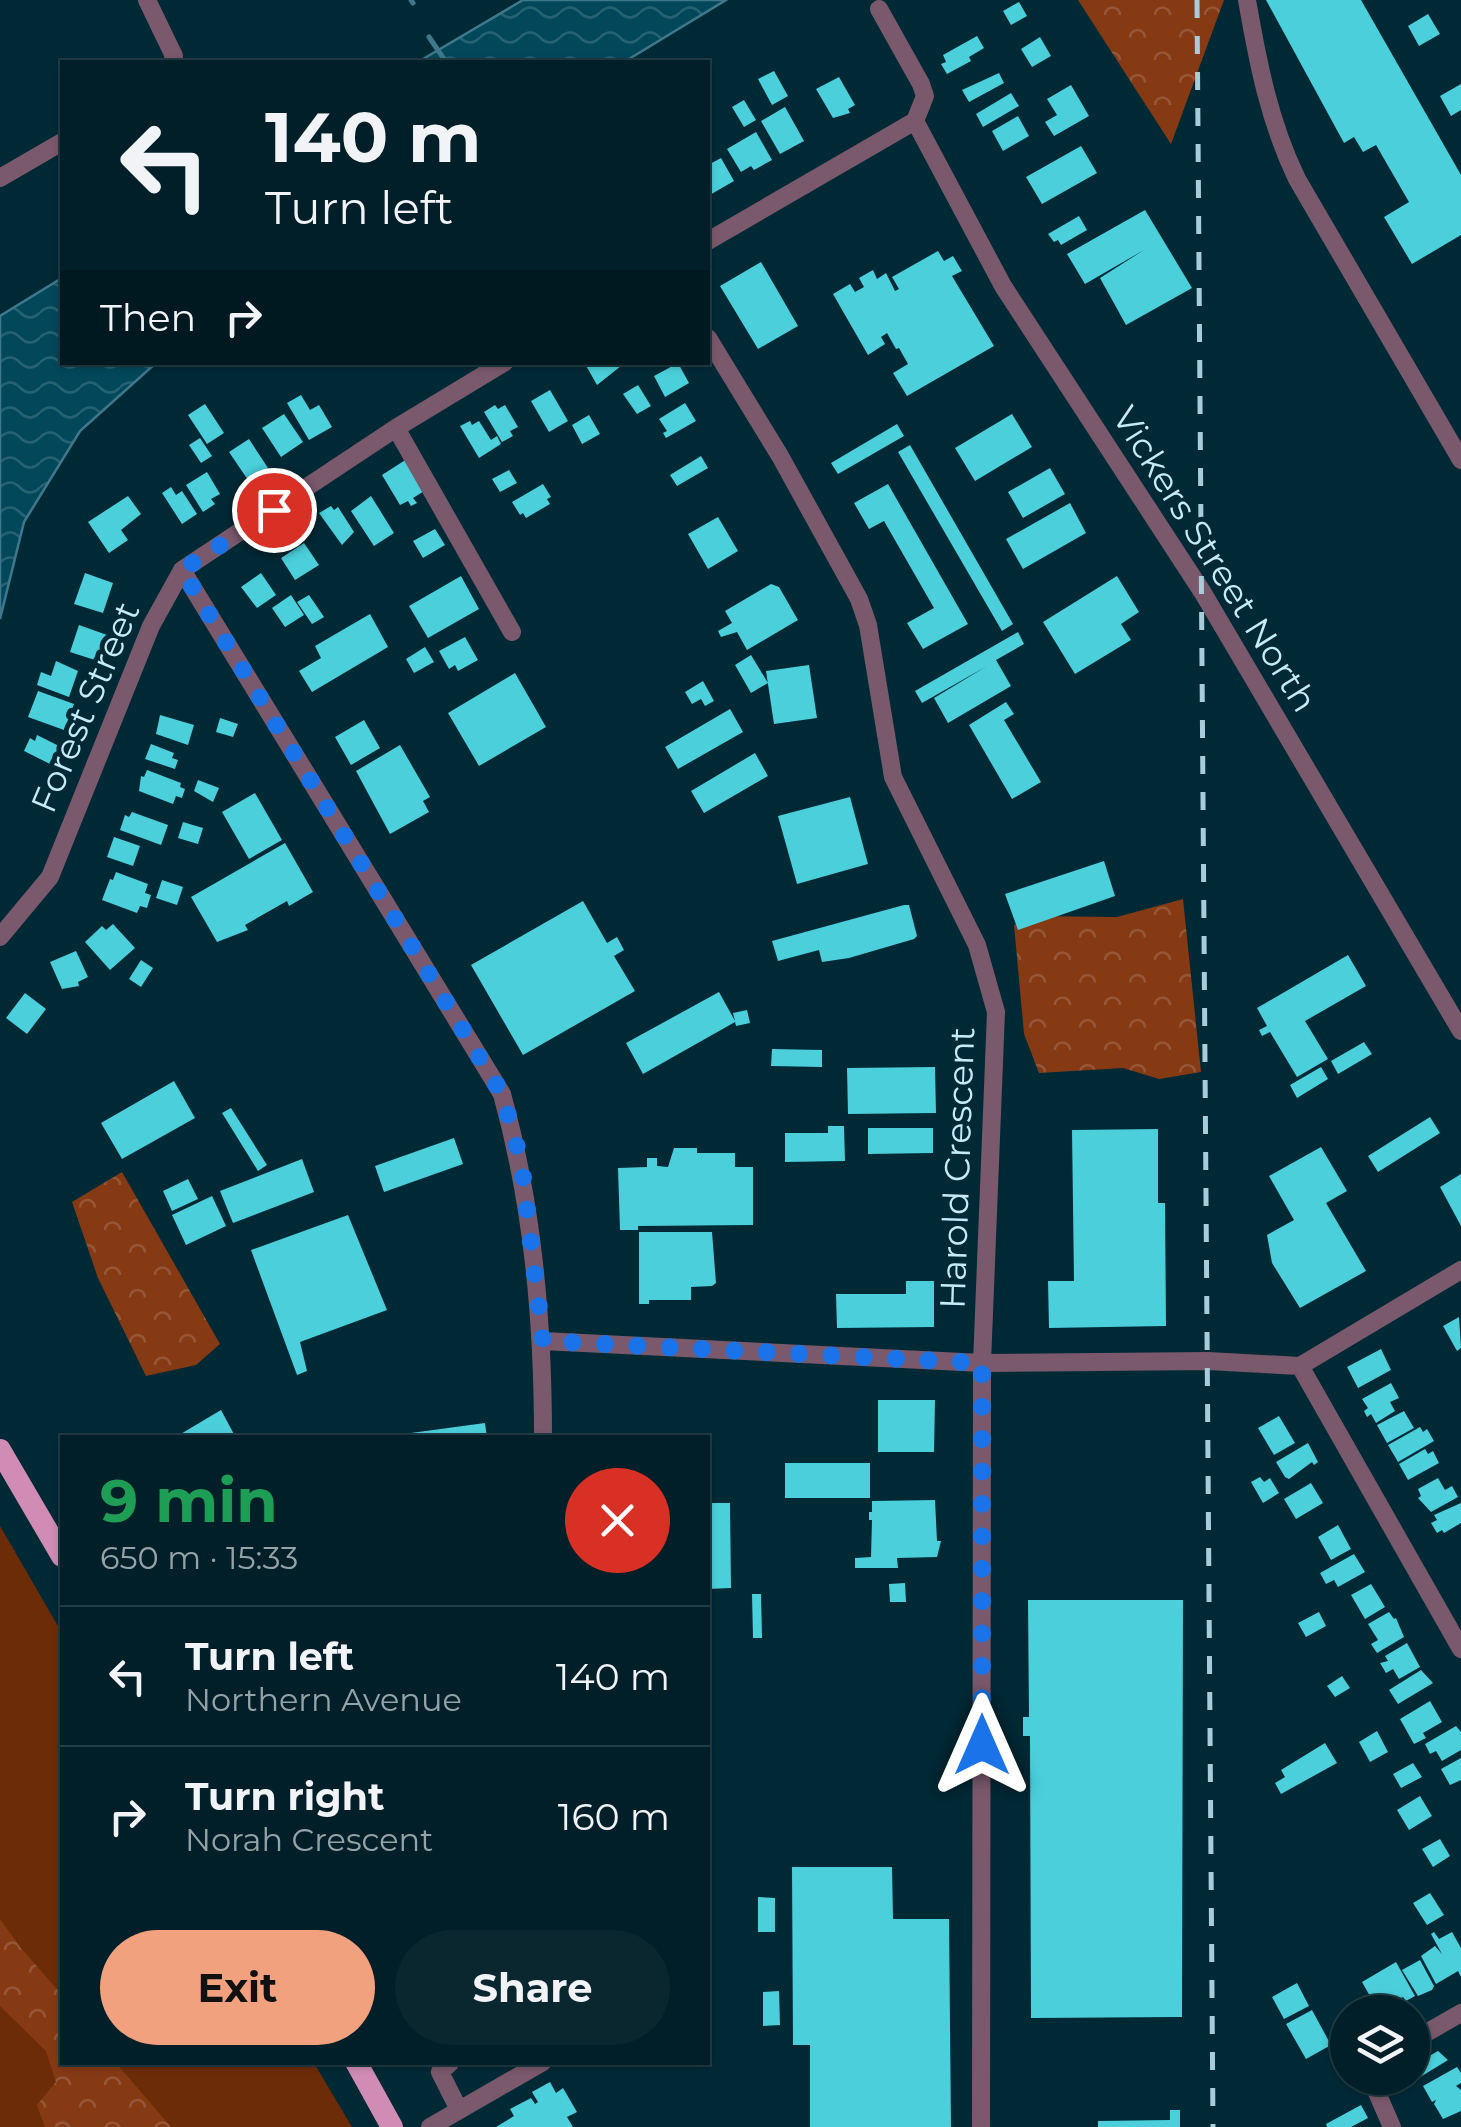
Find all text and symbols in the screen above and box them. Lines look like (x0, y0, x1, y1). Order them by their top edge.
text: 140 m (265, 94, 481, 180)
icon: left (100, 100, 230, 230)
text: Turn left (265, 180, 453, 235)
icon: right (216, 290, 271, 345)
text: Then (100, 294, 196, 341)
street label: Vickers Street North (1103, 398, 1327, 720)
pin (232, 468, 317, 553)
icon: arrive (247, 483, 302, 538)
street label: Forest Street (21, 595, 149, 819)
street label: Harold Crescent (931, 1026, 983, 1310)
text: 9 min (100, 1464, 278, 1537)
button: close (565, 1468, 670, 1573)
text: 650 m · 15:33 (100, 1538, 298, 1577)
text: Turn left (185, 1633, 354, 1680)
icon: left (100, 1649, 155, 1704)
text: 140 m (556, 1653, 670, 1700)
text: Northern Avenue (185, 1680, 462, 1719)
position arrow (930, 1693, 1034, 1797)
text: Turn right (185, 1773, 384, 1820)
icon: right (100, 1789, 155, 1844)
text: 160 m (558, 1793, 670, 1840)
text: Norah Crescent (185, 1820, 433, 1859)
button: Exit (100, 1930, 375, 2045)
button: Share (395, 1930, 670, 2045)
map controls (1330, 1995, 1430, 2095)
button: layers (1330, 1995, 1430, 2095)

